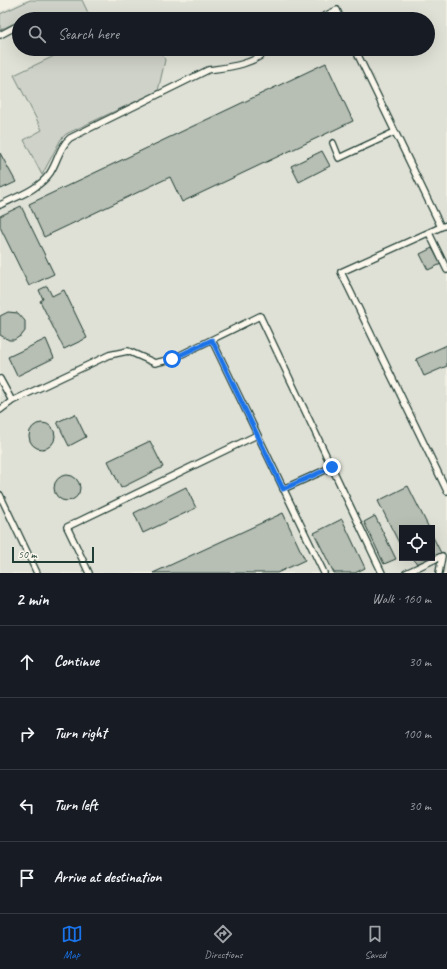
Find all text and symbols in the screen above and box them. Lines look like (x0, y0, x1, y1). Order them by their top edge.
search box (12, 12, 435, 56)
icon: search (26, 23, 48, 45)
text: Search here (58, 25, 119, 44)
route start (163, 350, 181, 368)
route end (323, 458, 341, 476)
map controls (399, 525, 435, 561)
button: locate (399, 525, 435, 561)
scale bar (12, 545, 94, 564)
text: 50 m (18, 547, 37, 561)
text: 2 min (16, 589, 49, 610)
text: Walk · 160 m (372, 591, 431, 607)
icon: ahead (16, 651, 38, 673)
text: Continue (54, 652, 99, 671)
text: 30 m (409, 654, 431, 670)
icon: right (16, 723, 38, 745)
text: Turn right (54, 724, 107, 743)
text: 100 m (403, 726, 431, 742)
icon: left (16, 795, 38, 817)
text: Turn left (54, 796, 97, 815)
text: 30 m (409, 798, 431, 814)
icon: arrive (16, 867, 38, 889)
text: Arrive at destination (54, 868, 161, 887)
tab: Map (61, 923, 83, 961)
tab: Directions (204, 923, 243, 961)
tab: Saved (364, 923, 386, 961)

